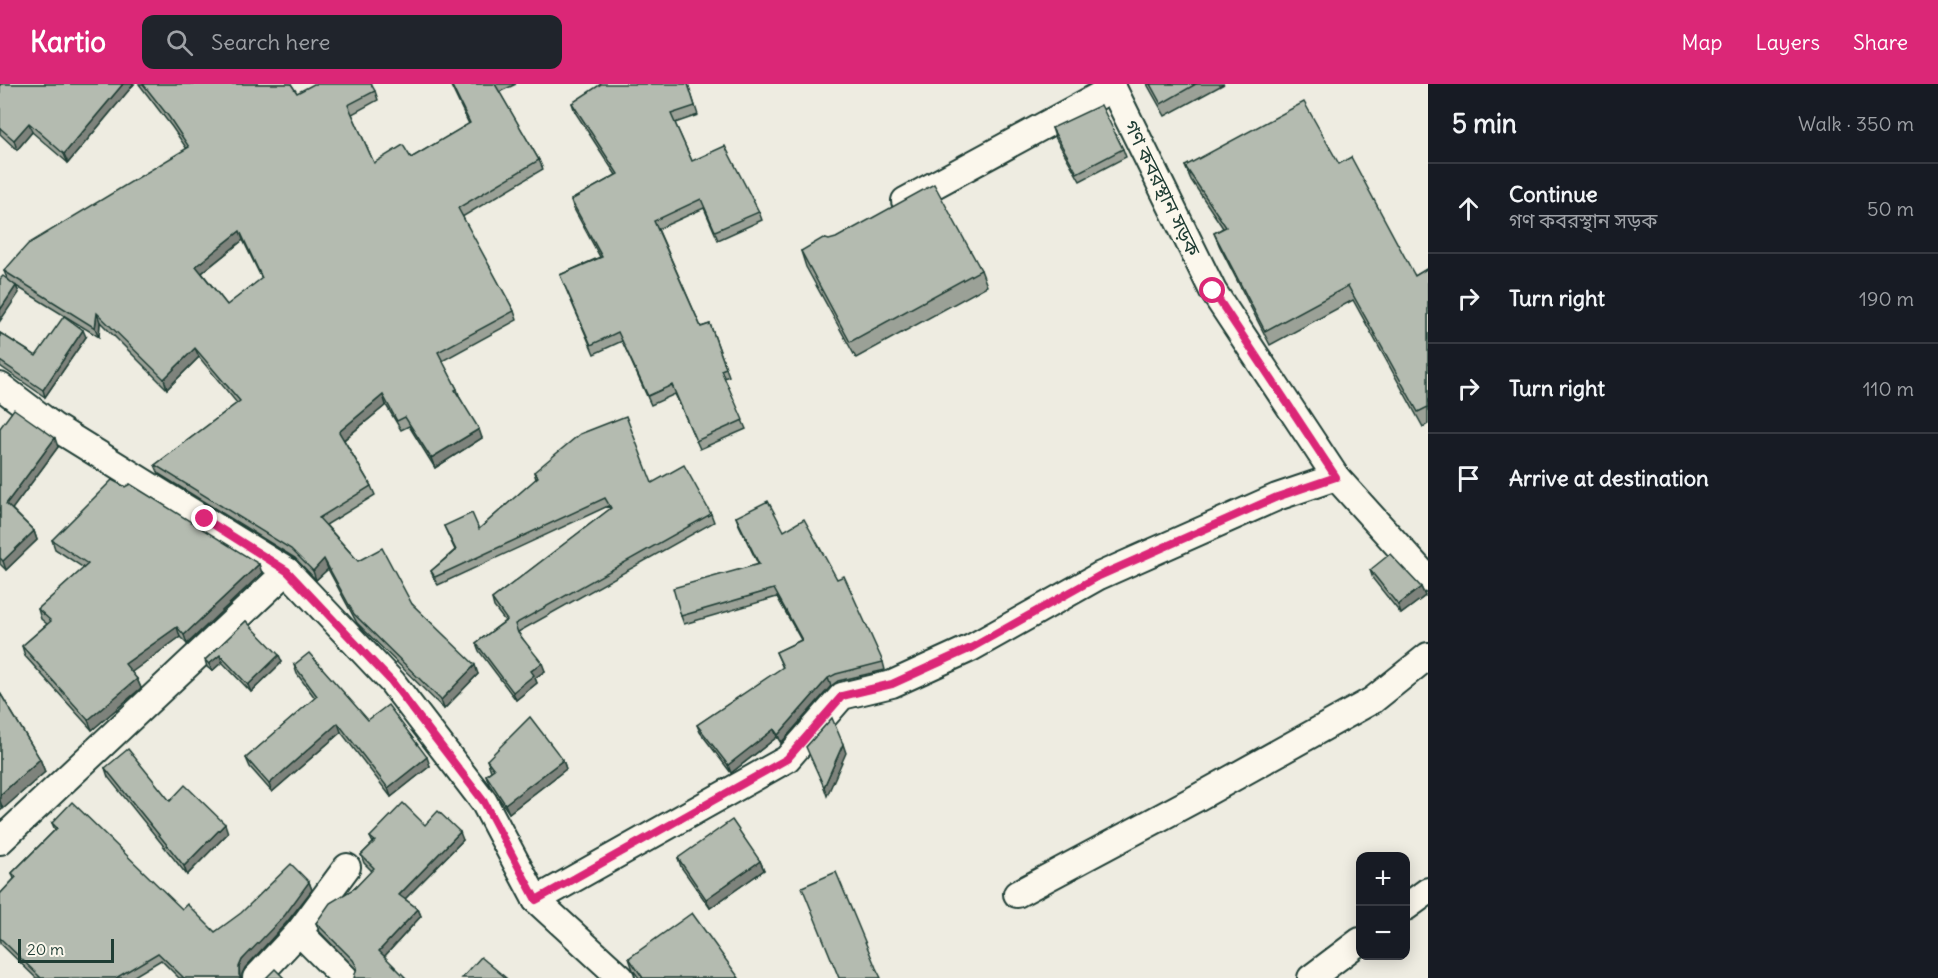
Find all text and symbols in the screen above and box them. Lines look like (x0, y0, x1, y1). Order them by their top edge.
search box (142, 15, 562, 69)
text: Kartio (30, 24, 106, 60)
icon: search (163, 26, 196, 59)
text: Search here (211, 28, 330, 56)
text: Map (1682, 29, 1722, 56)
text: Layers (1755, 29, 1820, 56)
text: Share (1853, 29, 1908, 56)
text: 5 min (1452, 107, 1517, 140)
text: Walk · 350 m (1798, 111, 1914, 136)
street label: গণ কবরস্থান সড়ক (1119, 116, 1207, 261)
text: Continue (1509, 180, 1598, 208)
icon: ahead (1452, 192, 1485, 225)
text: 50 m (1867, 196, 1914, 221)
text: গণ কবরস্থান সড়ক (1509, 208, 1657, 233)
route start (1199, 277, 1225, 303)
icon: right (1452, 282, 1485, 315)
text: Turn right (1509, 284, 1605, 312)
text: 190 m (1859, 286, 1914, 311)
icon: right (1452, 372, 1485, 405)
text: Turn right (1509, 374, 1605, 402)
text: 110 m (1863, 376, 1914, 401)
icon: arrive (1452, 462, 1485, 495)
text: Arrive at destination (1509, 464, 1709, 492)
route end (191, 505, 217, 531)
map controls (1356, 852, 1410, 960)
button: + (1356, 852, 1410, 906)
button: − (1356, 906, 1410, 960)
scale bar (18, 936, 114, 964)
text: 20 m (27, 939, 64, 959)

